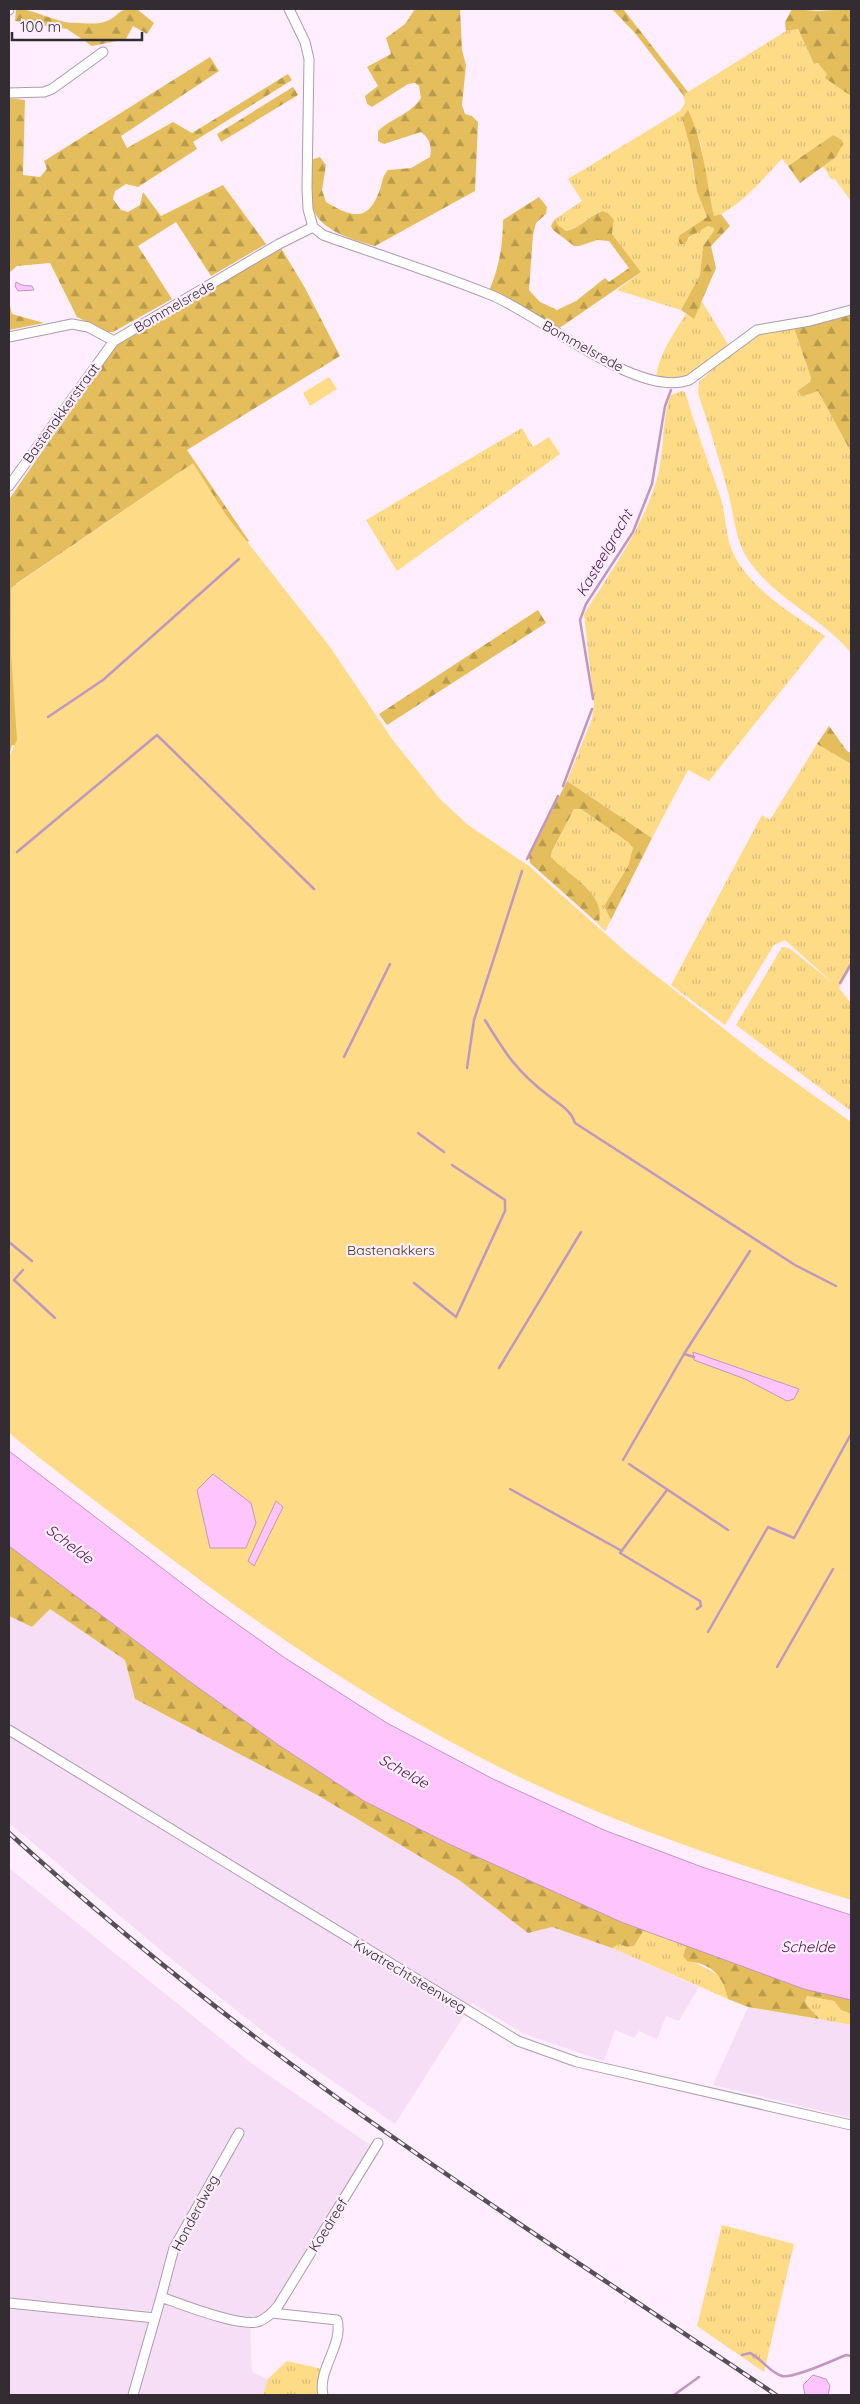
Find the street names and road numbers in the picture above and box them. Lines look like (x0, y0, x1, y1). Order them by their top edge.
street label: Bommelsrede (130, 276, 218, 336)
street label: Bommelsrede (539, 316, 627, 376)
street label: Bastenakkerstraat (19, 359, 104, 467)
street label: Kwatrechtsteenweg (350, 1935, 470, 2017)
street label: Honderdweg (167, 2172, 223, 2254)
street label: Koedreef (304, 2195, 352, 2255)

